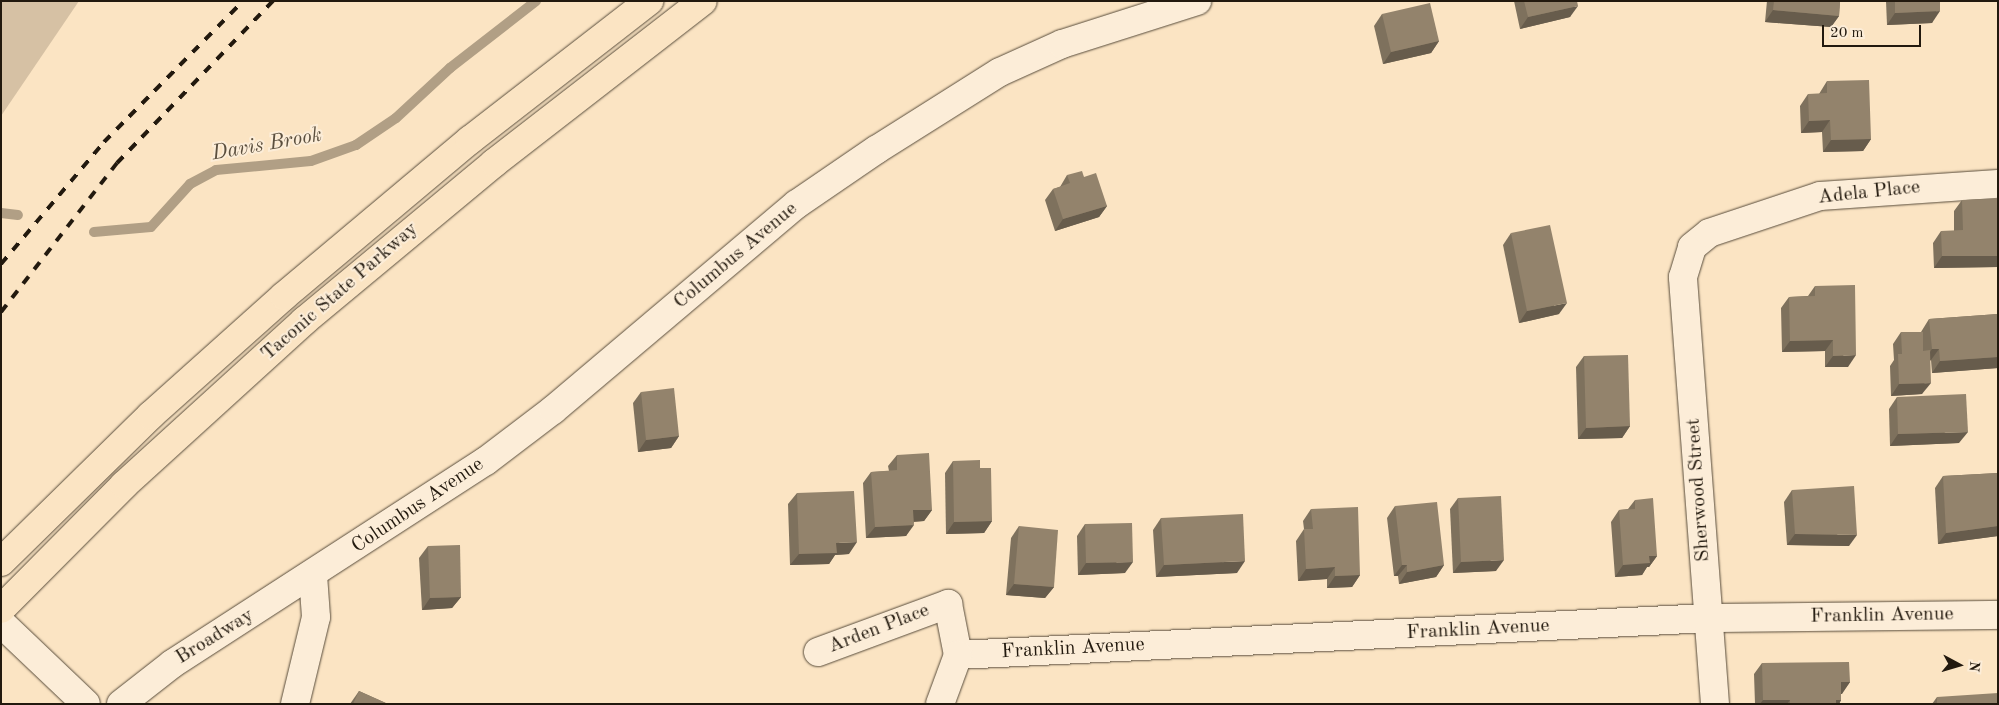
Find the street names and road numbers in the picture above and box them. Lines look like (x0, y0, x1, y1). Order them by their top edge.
street label: Adela Place (1817, 176, 1921, 210)
street label: Columbus Avenue (669, 197, 803, 315)
street label: Taconic State Parkway (257, 217, 423, 367)
street label: Sherwood Street (1682, 417, 1716, 563)
street label: Columbus Avenue (347, 453, 489, 559)
street label: Arden Place (825, 599, 933, 659)
street label: Franklin Avenue (1810, 603, 1954, 629)
street label: Broadway (172, 604, 258, 670)
street label: Franklin Avenue (1406, 614, 1550, 646)
street label: Franklin Avenue (1001, 633, 1145, 665)

